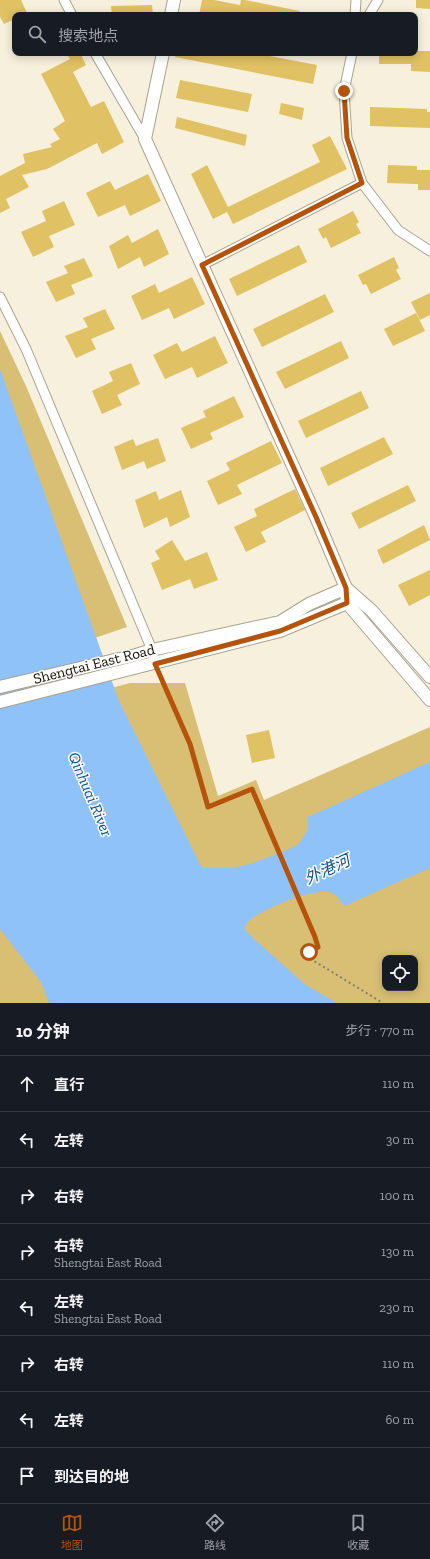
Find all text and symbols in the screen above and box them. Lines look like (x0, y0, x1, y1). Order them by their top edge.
search box (12, 12, 418, 56)
icon: search (26, 23, 48, 45)
text: 搜索地点 (58, 27, 118, 45)
route end (335, 82, 353, 100)
street label: Shengtai East Road (31, 640, 157, 688)
water label: Qinhuai River (64, 749, 117, 840)
water label: 外港河 (301, 849, 356, 888)
route start (300, 943, 318, 961)
map controls (382, 955, 418, 991)
button: locate (382, 955, 418, 991)
text: 10 分钟 (16, 1021, 70, 1041)
text: 步行 · 770 m (345, 1023, 414, 1038)
icon: ahead (16, 1073, 38, 1095)
text: 直行 (54, 1076, 84, 1094)
text: 110 m (382, 1076, 414, 1091)
icon: left (16, 1129, 38, 1151)
text: 左转 (54, 1132, 84, 1150)
text: 30 m (386, 1132, 414, 1147)
icon: right (16, 1185, 38, 1207)
text: 右转 (54, 1188, 84, 1206)
text: 100 m (380, 1188, 414, 1203)
text: 右转 (54, 1237, 84, 1255)
icon: right (16, 1241, 38, 1263)
text: 130 m (381, 1244, 414, 1259)
text: Shengtai East Road (54, 1255, 162, 1270)
text: 左转 (54, 1293, 84, 1311)
icon: left (16, 1297, 38, 1319)
text: 230 m (379, 1300, 414, 1315)
text: Shengtai East Road (54, 1311, 162, 1326)
icon: right (16, 1353, 38, 1375)
text: 右转 (54, 1356, 84, 1374)
text: 110 m (382, 1356, 414, 1371)
icon: left (16, 1409, 38, 1431)
text: 左转 (54, 1412, 84, 1430)
text: 60 m (385, 1412, 414, 1427)
icon: arrive (16, 1465, 38, 1487)
text: 到达目的地 (54, 1468, 129, 1486)
tab: 地图 (61, 1512, 83, 1552)
tab: 路线 (204, 1512, 226, 1552)
tab: 收藏 (347, 1512, 369, 1552)

